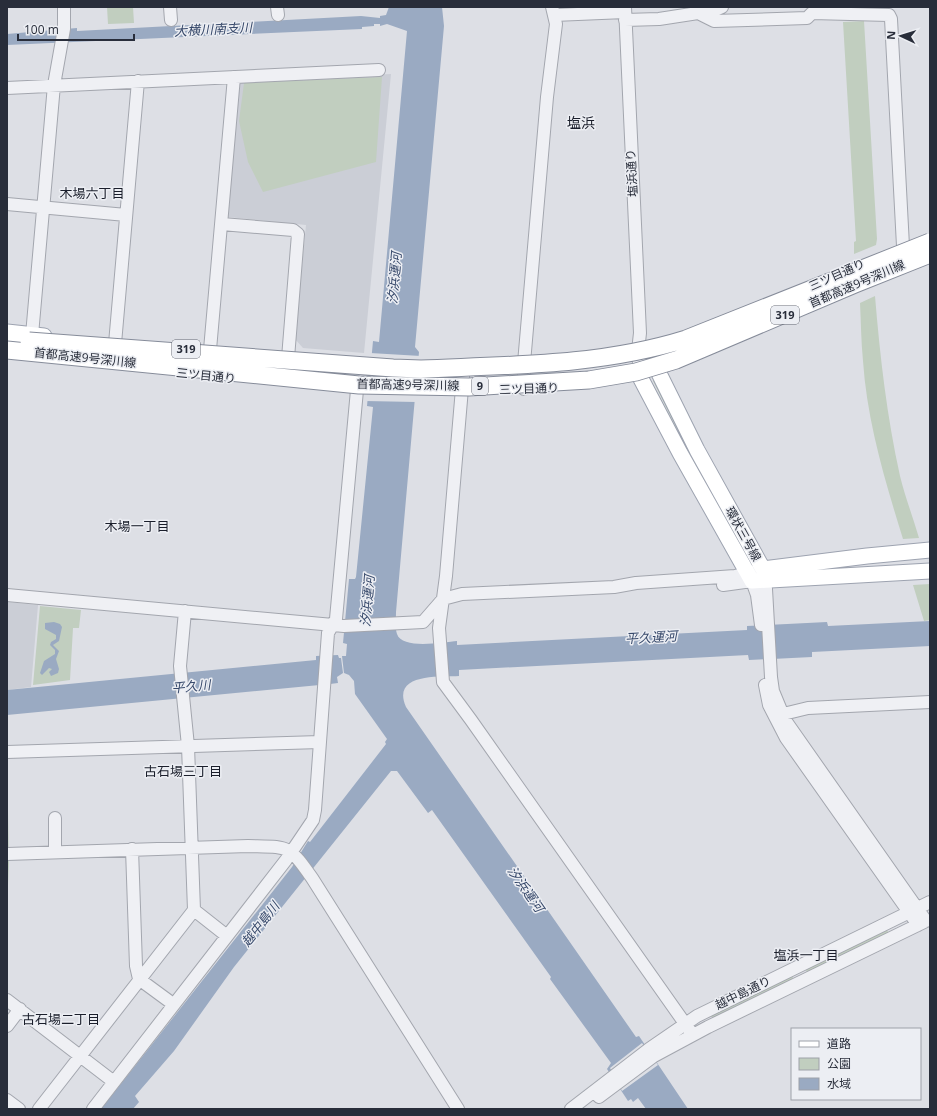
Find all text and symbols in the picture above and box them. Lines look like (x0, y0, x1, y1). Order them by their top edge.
scale bar (18, 16, 134, 42)
north arrow (881, 16, 921, 56)
water label: 大横川南支川 (174, 18, 254, 40)
text: 100 m (24, 21, 59, 38)
text: N (883, 30, 898, 40)
district label: 塩浜 (567, 113, 595, 132)
street label: 塩浜通り (622, 149, 641, 197)
district label: 木場六丁目 (59, 184, 125, 202)
water label: 汐浜運河 (383, 248, 405, 305)
street label: 三ツ目通り (806, 255, 868, 295)
street label: 首都高速9号深川線 (806, 256, 907, 311)
road number: 319 (771, 306, 799, 324)
road number: 319 (172, 340, 200, 358)
street label: 首都高速9号深川線 (33, 344, 137, 371)
street label: 三ツ目通り (175, 364, 237, 387)
street label: 首都高速9号深川線 (356, 375, 460, 394)
road number: 9 (472, 377, 488, 395)
street label: 三ツ目通り (499, 379, 559, 398)
street label: 環状三号線 (721, 503, 765, 564)
district label: 木場一丁目 (104, 517, 170, 535)
water label: 汐浜運河 (356, 571, 378, 628)
water label: 平久運河 (625, 626, 680, 647)
water label: 平久川 (171, 675, 213, 697)
district label: 古石場三丁目 (144, 762, 222, 780)
water label: 汐浜運河 (504, 863, 550, 918)
water label: 越中島川 (237, 896, 284, 950)
district label: 塩浜一丁目 (773, 946, 839, 964)
street label: 越中島通り (712, 972, 773, 1013)
district label: 古石場二丁目 (22, 1010, 100, 1028)
legend (791, 1028, 921, 1100)
text: 道路 (827, 1035, 851, 1052)
text: 公園 (827, 1055, 851, 1072)
text: 水域 (827, 1075, 851, 1092)

